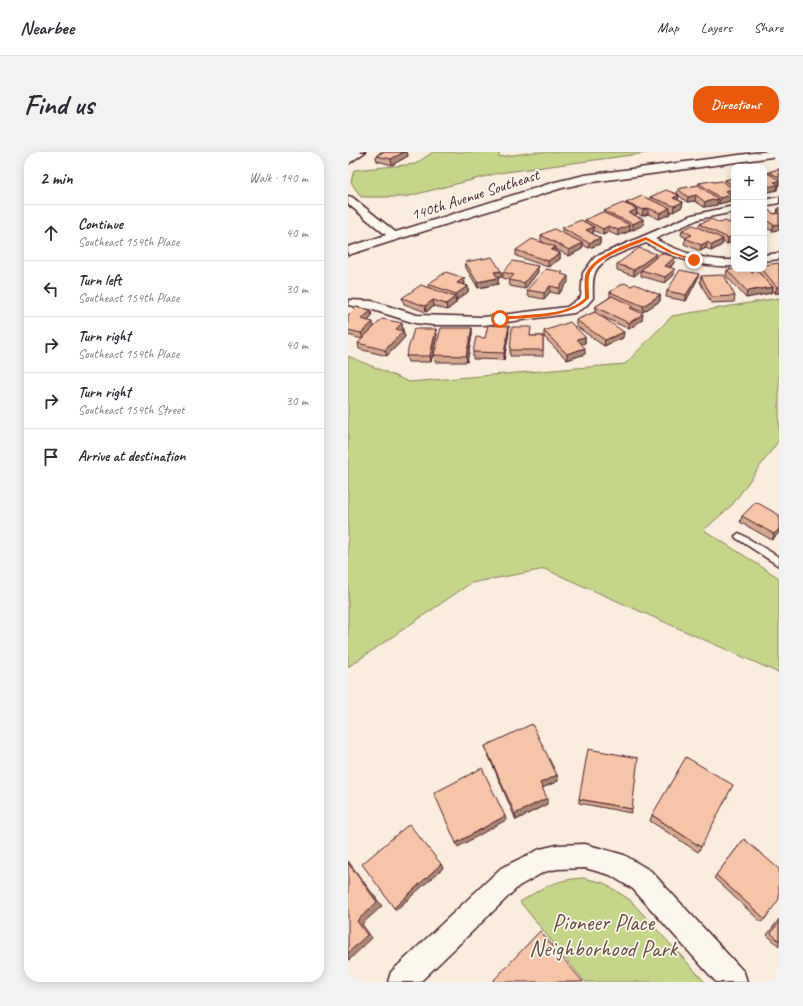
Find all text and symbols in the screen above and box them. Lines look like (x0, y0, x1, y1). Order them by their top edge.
text: Nearbee (20, 16, 74, 40)
text: Map (657, 19, 679, 36)
text: Layers (701, 19, 732, 36)
text: Share (754, 19, 783, 36)
button: Directions (693, 86, 779, 123)
text: Find us (24, 87, 94, 122)
street label: 140th Avenue Southeast (408, 164, 543, 225)
map controls (731, 164, 767, 272)
button: + (731, 164, 767, 200)
text: 2 min (40, 168, 73, 189)
text: Walk · 140 m (249, 170, 308, 186)
button: − (731, 200, 767, 236)
text: Continue (78, 215, 123, 234)
icon: ahead (40, 222, 62, 244)
text: 40 m (286, 225, 308, 241)
text: Southeast 154th Place (78, 234, 179, 250)
button: layers (731, 236, 767, 272)
route end (685, 251, 703, 269)
text: Turn left (78, 271, 121, 290)
icon: left (40, 278, 62, 300)
text: 30 m (286, 281, 308, 297)
text: Southeast 154th Place (78, 290, 179, 306)
route start (491, 310, 509, 328)
text: Turn right (78, 327, 131, 346)
icon: right (40, 334, 62, 356)
text: 40 m (286, 337, 308, 353)
text: Southeast 154th Place (78, 346, 179, 362)
text: Turn right (78, 383, 131, 402)
icon: right (40, 390, 62, 412)
text: 30 m (286, 393, 308, 409)
text: Southeast 154th Street (78, 402, 185, 418)
icon: arrive (40, 446, 62, 468)
text: Arrive at destination (78, 447, 185, 466)
park label: Pioneer Place Neighborhood Park (529, 908, 679, 963)

